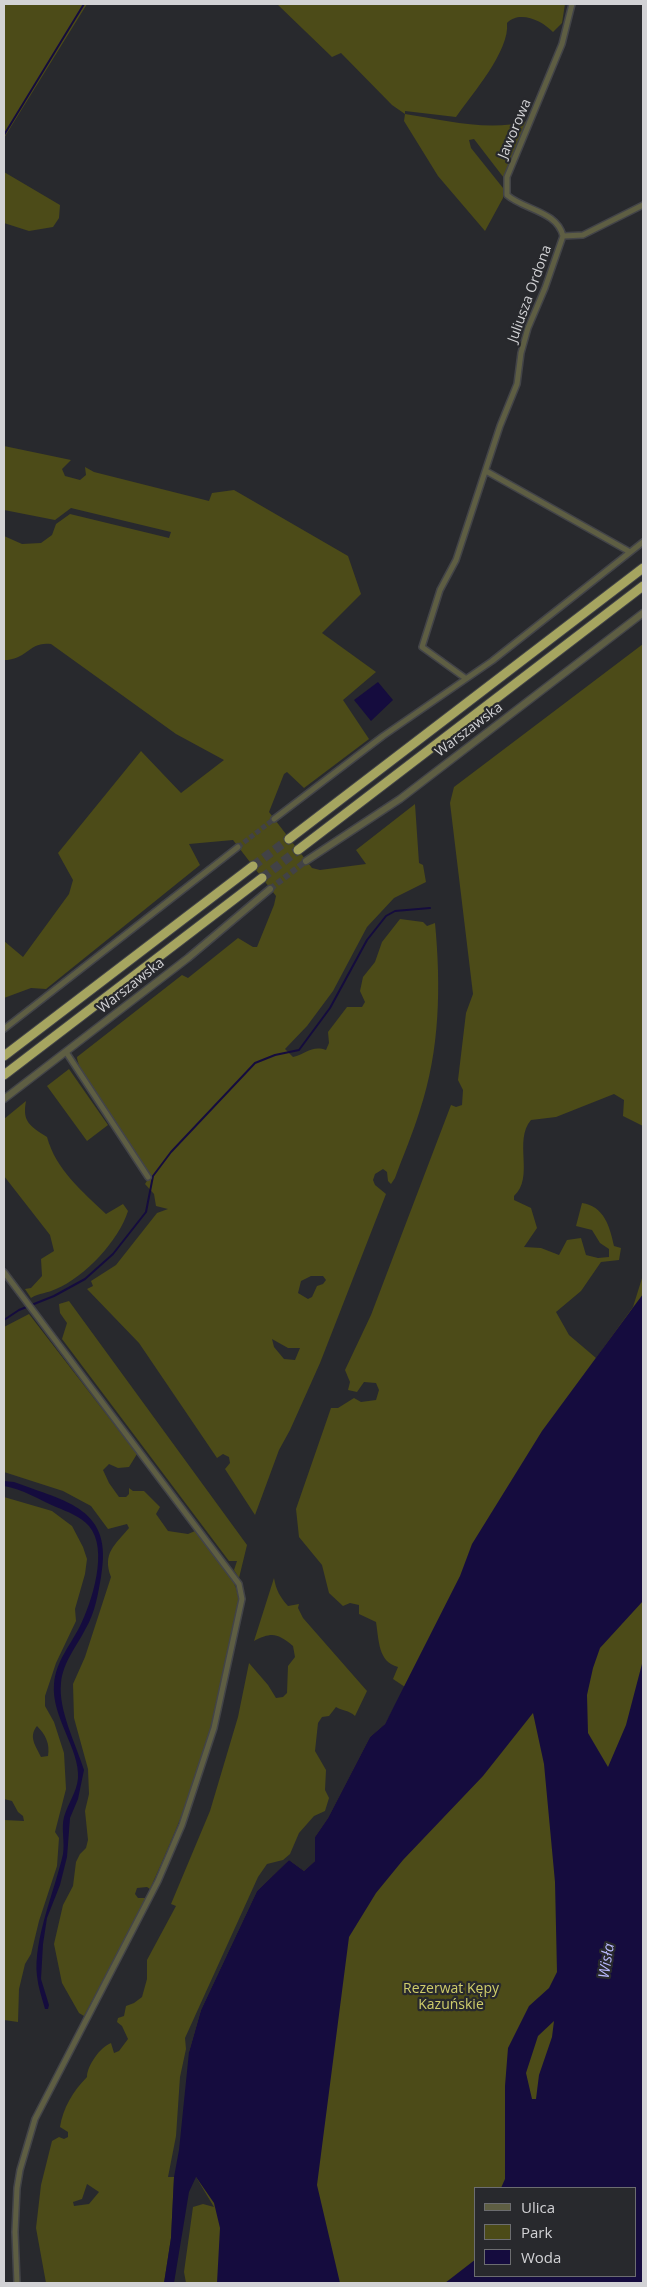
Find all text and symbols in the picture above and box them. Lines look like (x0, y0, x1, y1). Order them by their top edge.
street label: Jaworowa (495, 96, 535, 162)
street label: Juliusza Ordona (505, 243, 555, 345)
street label: Warszawska (432, 699, 506, 761)
street label: Warszawska (94, 955, 168, 1017)
water label: Wisła (595, 1942, 619, 1980)
park label: Rezerwat Kępy Kazuńskie (403, 1981, 499, 2014)
legend (474, 2187, 637, 2277)
text: Ulica (521, 2197, 555, 2217)
text: Park (521, 2222, 552, 2242)
text: Woda (521, 2247, 561, 2267)

